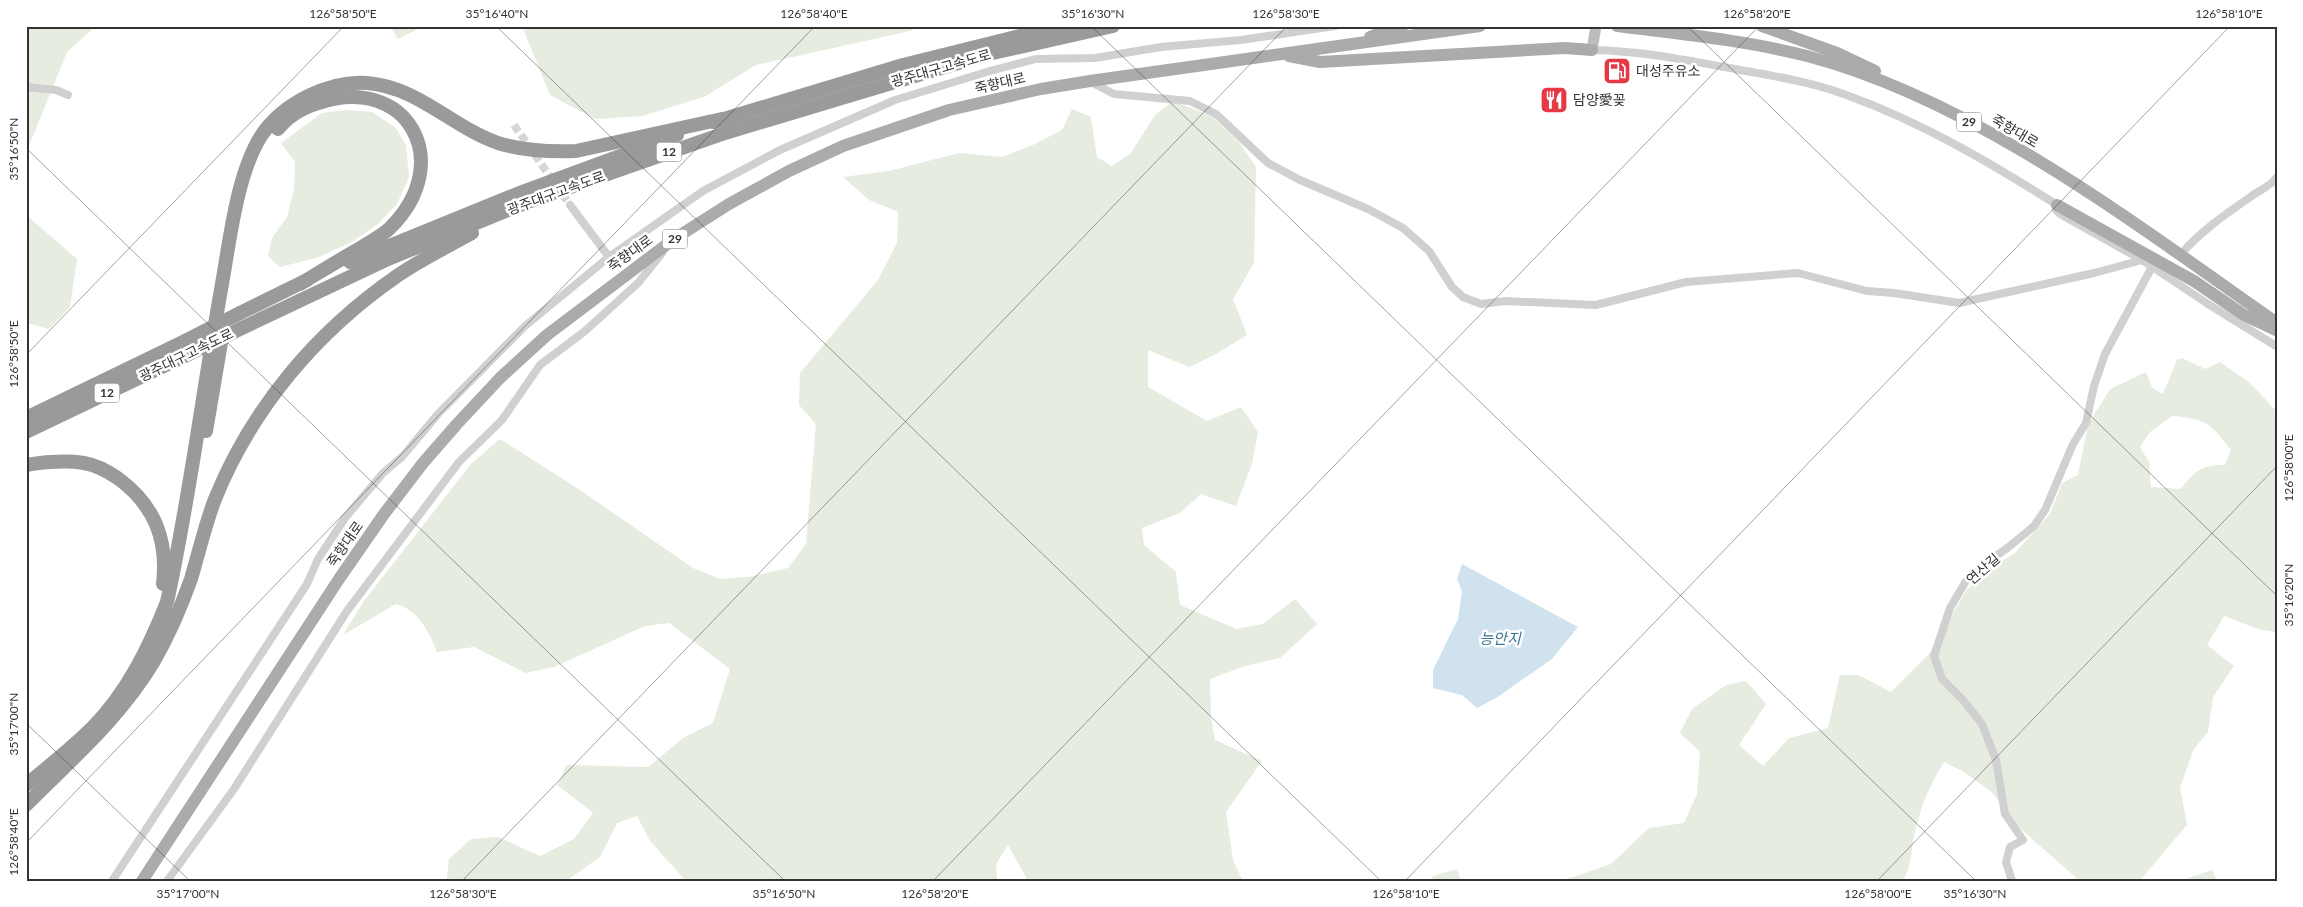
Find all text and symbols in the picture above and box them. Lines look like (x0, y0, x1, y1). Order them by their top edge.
text: 126°58'50"E (309, 6, 377, 21)
text: 35°16'40"N (466, 6, 528, 21)
text: 126°58'40"E (780, 6, 848, 21)
text: 35°16'30"N (1062, 6, 1124, 21)
text: 126°58'30"E (1252, 6, 1320, 21)
text: 126°58'20"E (1723, 6, 1791, 21)
text: 126°58'10"E (2195, 6, 2263, 21)
street label: 광주대구고속도로 (889, 45, 993, 90)
fuel station icon: 대성주유소 (1602, 56, 1632, 86)
place label: 대성주유소 (1636, 62, 1701, 79)
street label: 죽향대로 (973, 68, 1027, 97)
restaurant icon: 담양愛꽂 (1539, 85, 1569, 115)
place label: 담양愛꽂 (1573, 91, 1626, 108)
street label: 죽향대로 (1989, 110, 2042, 151)
road number: 29 (1956, 112, 1982, 132)
text: 35°16'50"N (6, 118, 21, 180)
road number: 12 (656, 142, 682, 162)
street label: 광주대구고속도로 (505, 167, 607, 218)
road number: 29 (662, 230, 688, 248)
street label: 죽향대로 (604, 231, 656, 275)
text: 126°58'50"E (6, 320, 21, 388)
street label: 광주대구고속도로 (136, 324, 236, 385)
road number: 12 (94, 383, 120, 402)
text: 126°58'00"E (2281, 434, 2296, 502)
street label: 죽향대로 (323, 518, 366, 570)
street label: 연산길 (1963, 550, 2003, 588)
text: 35°16'20"N (2281, 564, 2296, 626)
water label: 능안지 (1479, 629, 1522, 647)
text: 35°17'00"N (6, 693, 21, 755)
text: 126°58'40"E (6, 808, 21, 876)
text: 35°17'00"N (157, 886, 219, 901)
text: 126°58'30"E (429, 886, 497, 901)
text: 35°16'50"N (753, 886, 815, 901)
text: 126°58'20"E (901, 886, 969, 901)
text: 126°58'10"E (1372, 886, 1440, 901)
text: 126°58'00"E (1844, 886, 1912, 901)
text: 35°16'30"N (1944, 886, 2006, 901)

